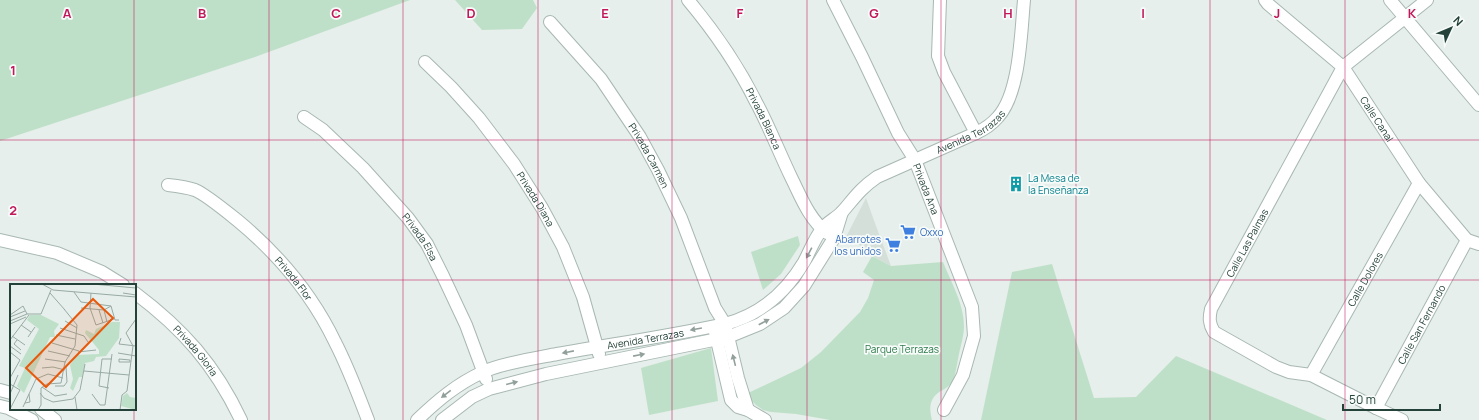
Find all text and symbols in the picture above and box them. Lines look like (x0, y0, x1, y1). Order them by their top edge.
text: A (63, 4, 72, 22)
text: B (198, 4, 206, 22)
text: C (331, 4, 341, 22)
text: D (466, 4, 476, 22)
text: E (601, 4, 609, 22)
text: F (737, 4, 744, 22)
text: G (869, 4, 879, 22)
text: H (1003, 4, 1013, 22)
text: I (1141, 4, 1145, 22)
text: J (1274, 4, 1280, 22)
text: K (1408, 4, 1417, 22)
north arrow (1431, 8, 1471, 48)
text: N (1450, 13, 1467, 29)
text: 1 (10, 61, 16, 79)
street label: Privada Blanca (743, 85, 784, 151)
street label: Calle Canal (1357, 93, 1397, 144)
street label: Avenida Terrazas (934, 107, 1008, 157)
street label: Privada Carmen (626, 120, 673, 190)
street label: Privada Ana (910, 161, 942, 217)
street label: Privada Diana (514, 169, 558, 229)
place label: La Mesa de la Enseñanza (1028, 171, 1089, 197)
building icon: La Mesa de la Enseñanza (1007, 175, 1025, 193)
text: 2 (9, 201, 17, 219)
street label: Calle Las Palmas (1223, 206, 1271, 280)
street label: Privada Elsa (400, 210, 441, 263)
supermarket icon: Oxxo (899, 223, 917, 241)
place label: Oxxo (920, 225, 943, 239)
place label: Abarrotes los unidos (834, 232, 881, 258)
supermarket icon: Abarrotes los unidos (884, 236, 902, 254)
one-way arrow (806, 247, 812, 258)
street label: Calle Dolores (1344, 249, 1386, 309)
street label: Privada Flor (272, 253, 316, 303)
street label: Calle San Fernando (1394, 282, 1449, 367)
inset map (10, 284, 136, 410)
one-way arrow (758, 318, 770, 325)
street label: Privada Gloria (170, 322, 221, 379)
street label: Avenida Terrazas (606, 325, 685, 352)
one-way arrow (690, 327, 702, 333)
park label: Parque Terrazas (865, 342, 939, 356)
one-way arrow (562, 350, 574, 356)
one-way arrow (633, 352, 645, 358)
one-way arrow (730, 354, 736, 366)
one-way arrow (506, 380, 518, 386)
scale bar (1343, 386, 1440, 412)
one-way arrow (441, 390, 452, 398)
text: 50 m (1349, 391, 1376, 408)

